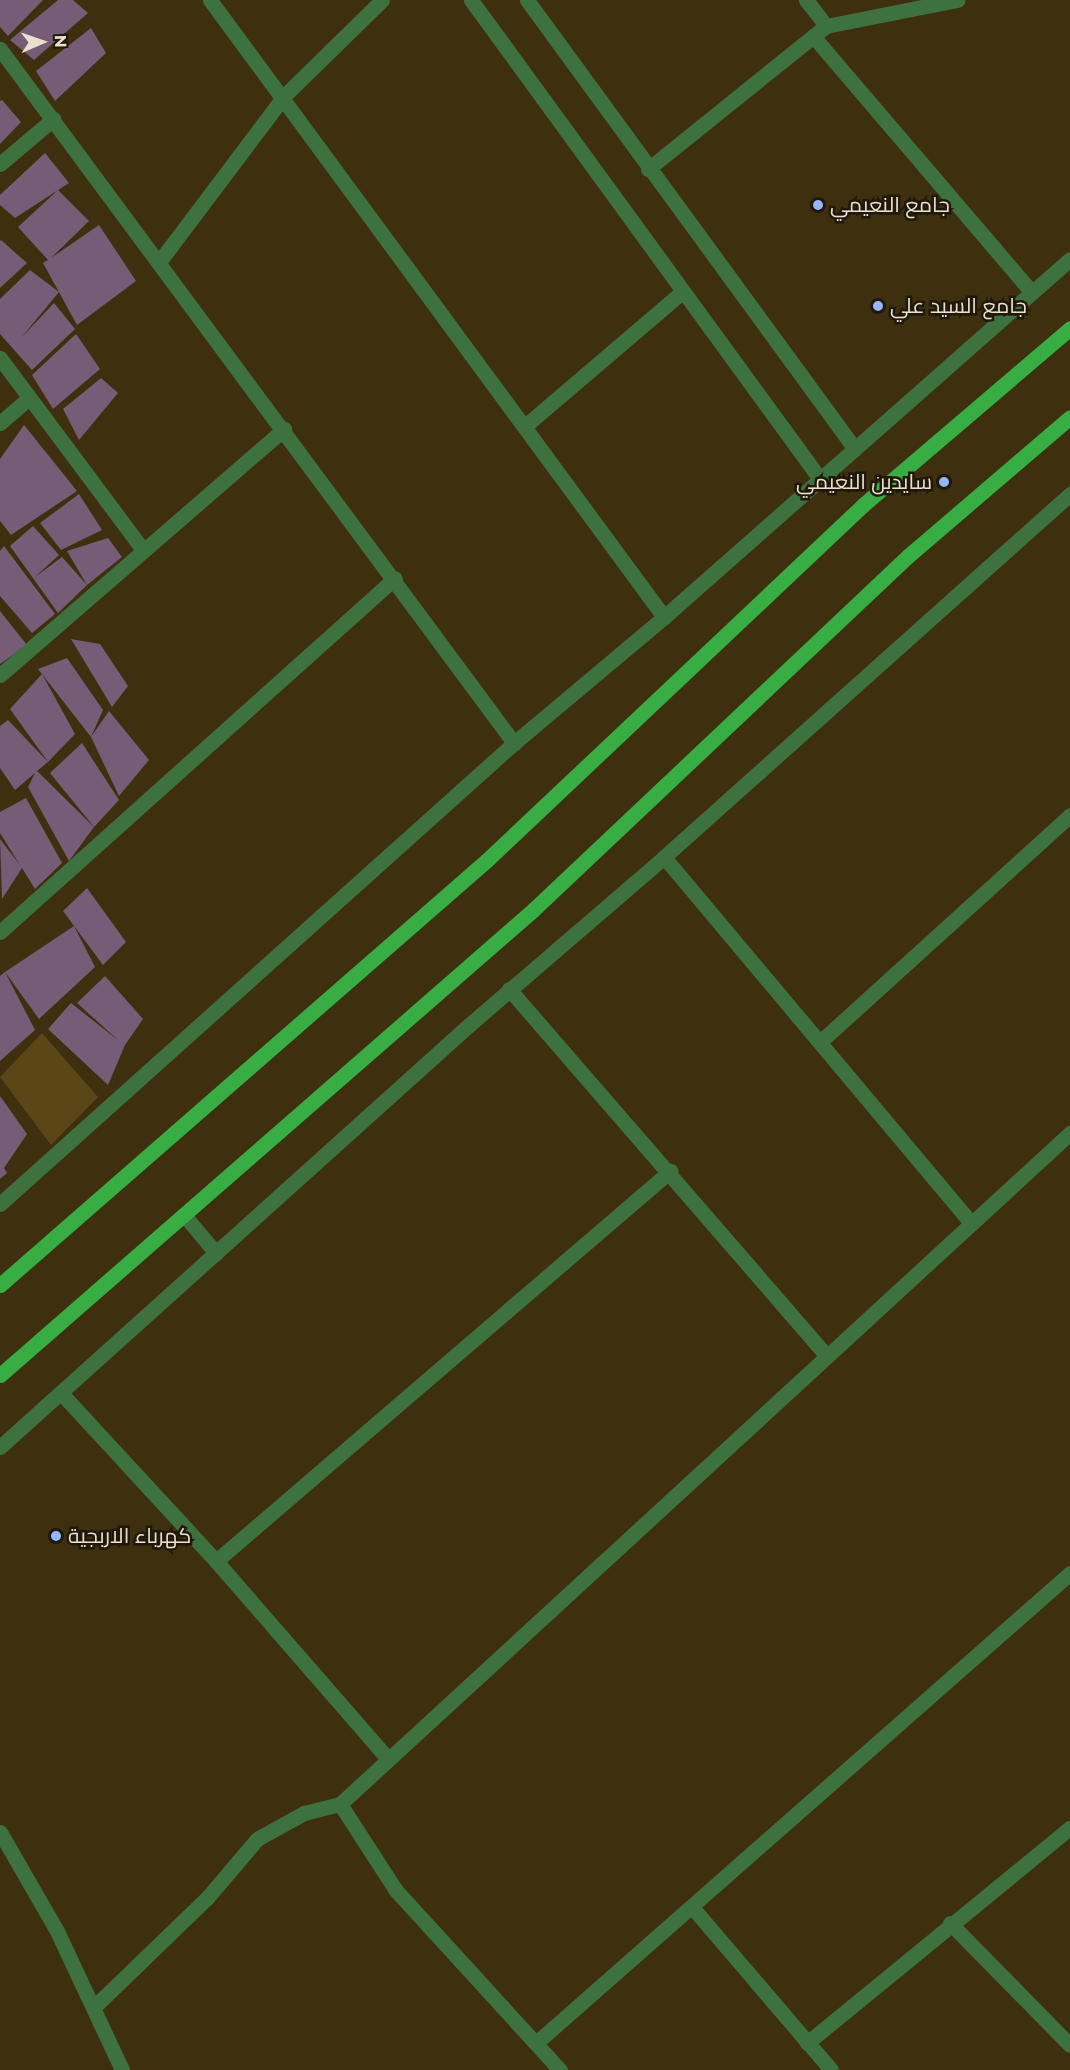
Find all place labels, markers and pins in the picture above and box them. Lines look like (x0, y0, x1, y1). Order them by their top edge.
place label: جامع النعيمي (830, 192, 950, 218)
marker: جامع النعيمي (811, 198, 825, 212)
place label: جامع السيد علي (890, 293, 1027, 319)
marker: جامع السيد علي (871, 299, 885, 313)
place label: سايدين النعيمي (796, 469, 932, 495)
marker: سايدين النعيمي (937, 475, 951, 489)
place label: كهرباء الاربجية (68, 1523, 191, 1549)
marker: كهرباء الاربجية (49, 1529, 63, 1543)

